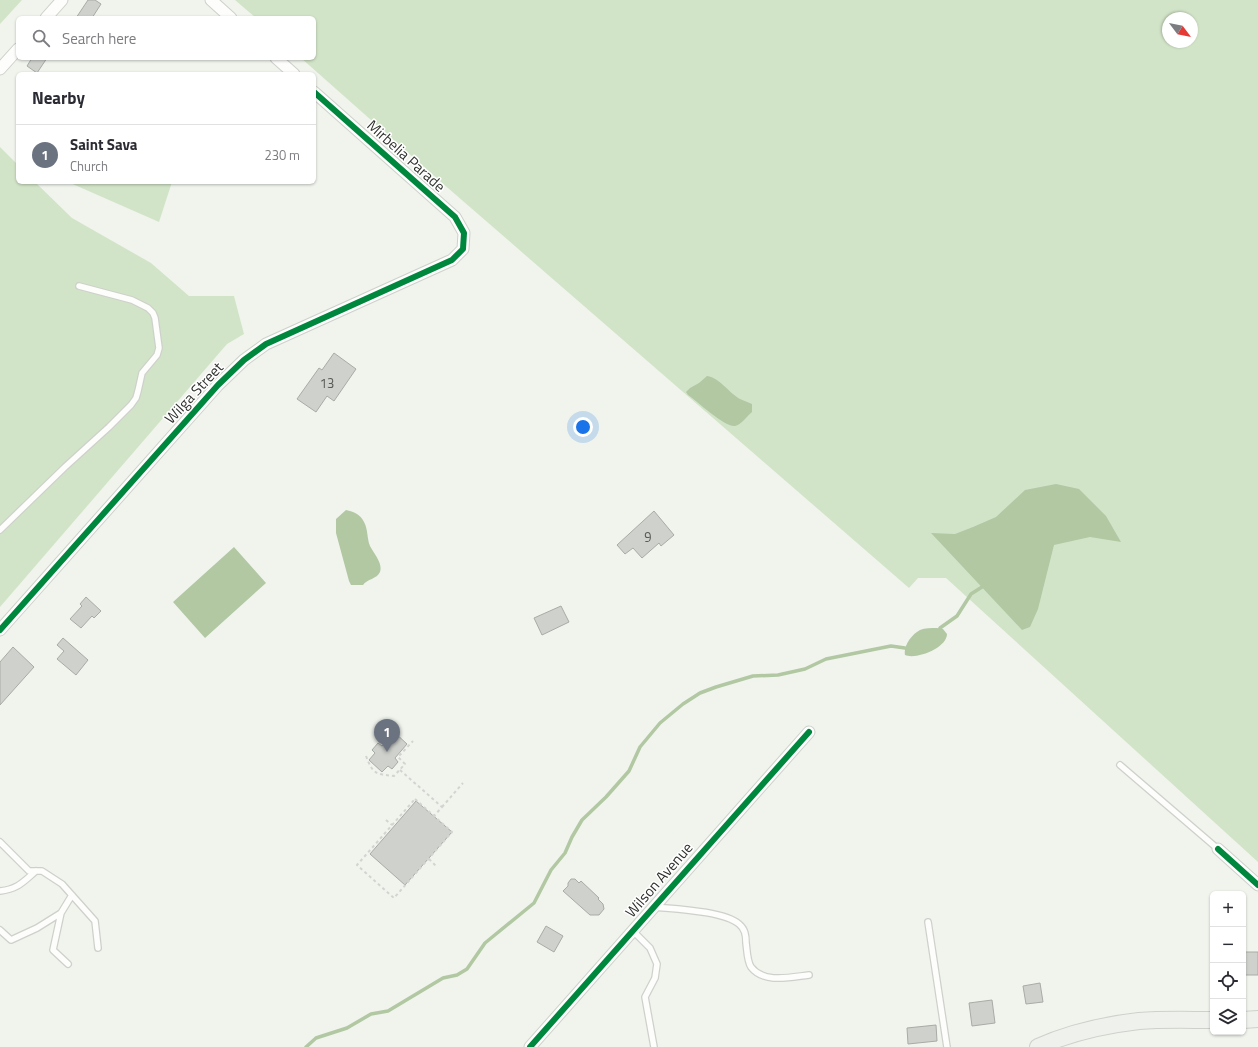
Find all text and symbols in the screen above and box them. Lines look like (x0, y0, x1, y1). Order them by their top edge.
north arrow (1162, 12, 1198, 48)
search box (16, 16, 316, 60)
icon: search (30, 27, 52, 49)
text: Search here (62, 27, 136, 50)
text: Nearby (32, 85, 85, 111)
street label: Mirbelia Parade (362, 114, 451, 197)
text: Saint Sava (70, 133, 138, 156)
text: 1 (41, 145, 49, 165)
text: 230 m (264, 145, 300, 165)
text: Church (70, 156, 108, 176)
street label: Wilga Street (159, 356, 229, 429)
house number: 13 (320, 373, 334, 393)
your location (573, 417, 593, 437)
house number: 9 (644, 527, 652, 547)
pin: 1 (374, 719, 400, 752)
street label: Wilson Avenue (619, 837, 698, 922)
map controls (1210, 891, 1246, 1035)
button: + (1210, 891, 1246, 927)
button: − (1210, 927, 1246, 963)
button: locate (1210, 963, 1246, 999)
button: layers (1210, 999, 1246, 1035)

